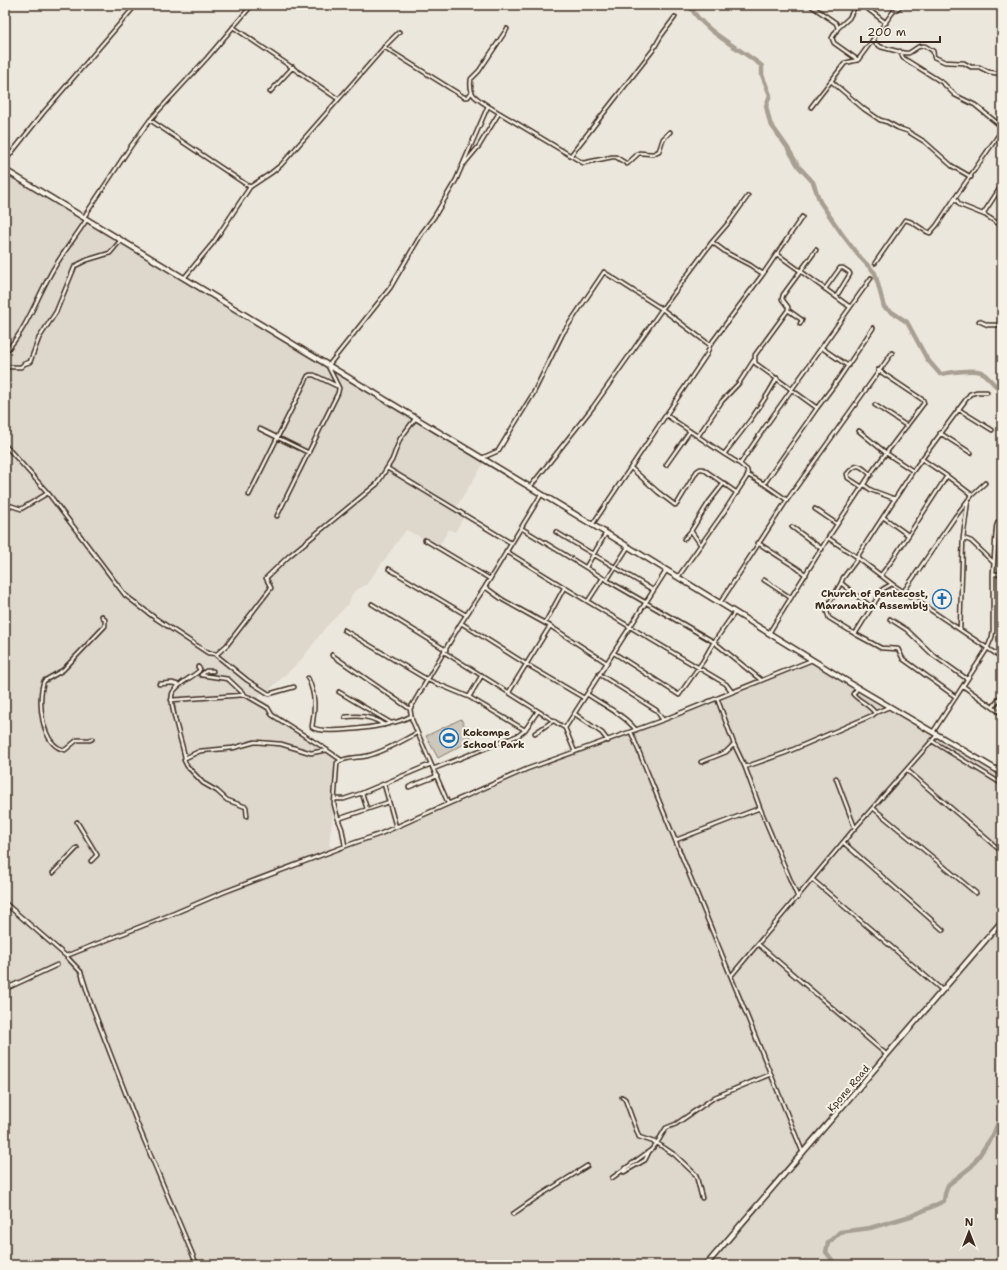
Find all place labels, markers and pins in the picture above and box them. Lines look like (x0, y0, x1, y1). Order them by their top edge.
place label: Church of Pentecost, Maranatha Assembly (815, 587, 928, 612)
church icon: Church of Pentecost, Maranatha Assembly (931, 588, 953, 610)
place label: Kokompe School Park (463, 726, 525, 751)
sports icon: Kokompe School Park (438, 727, 460, 749)

